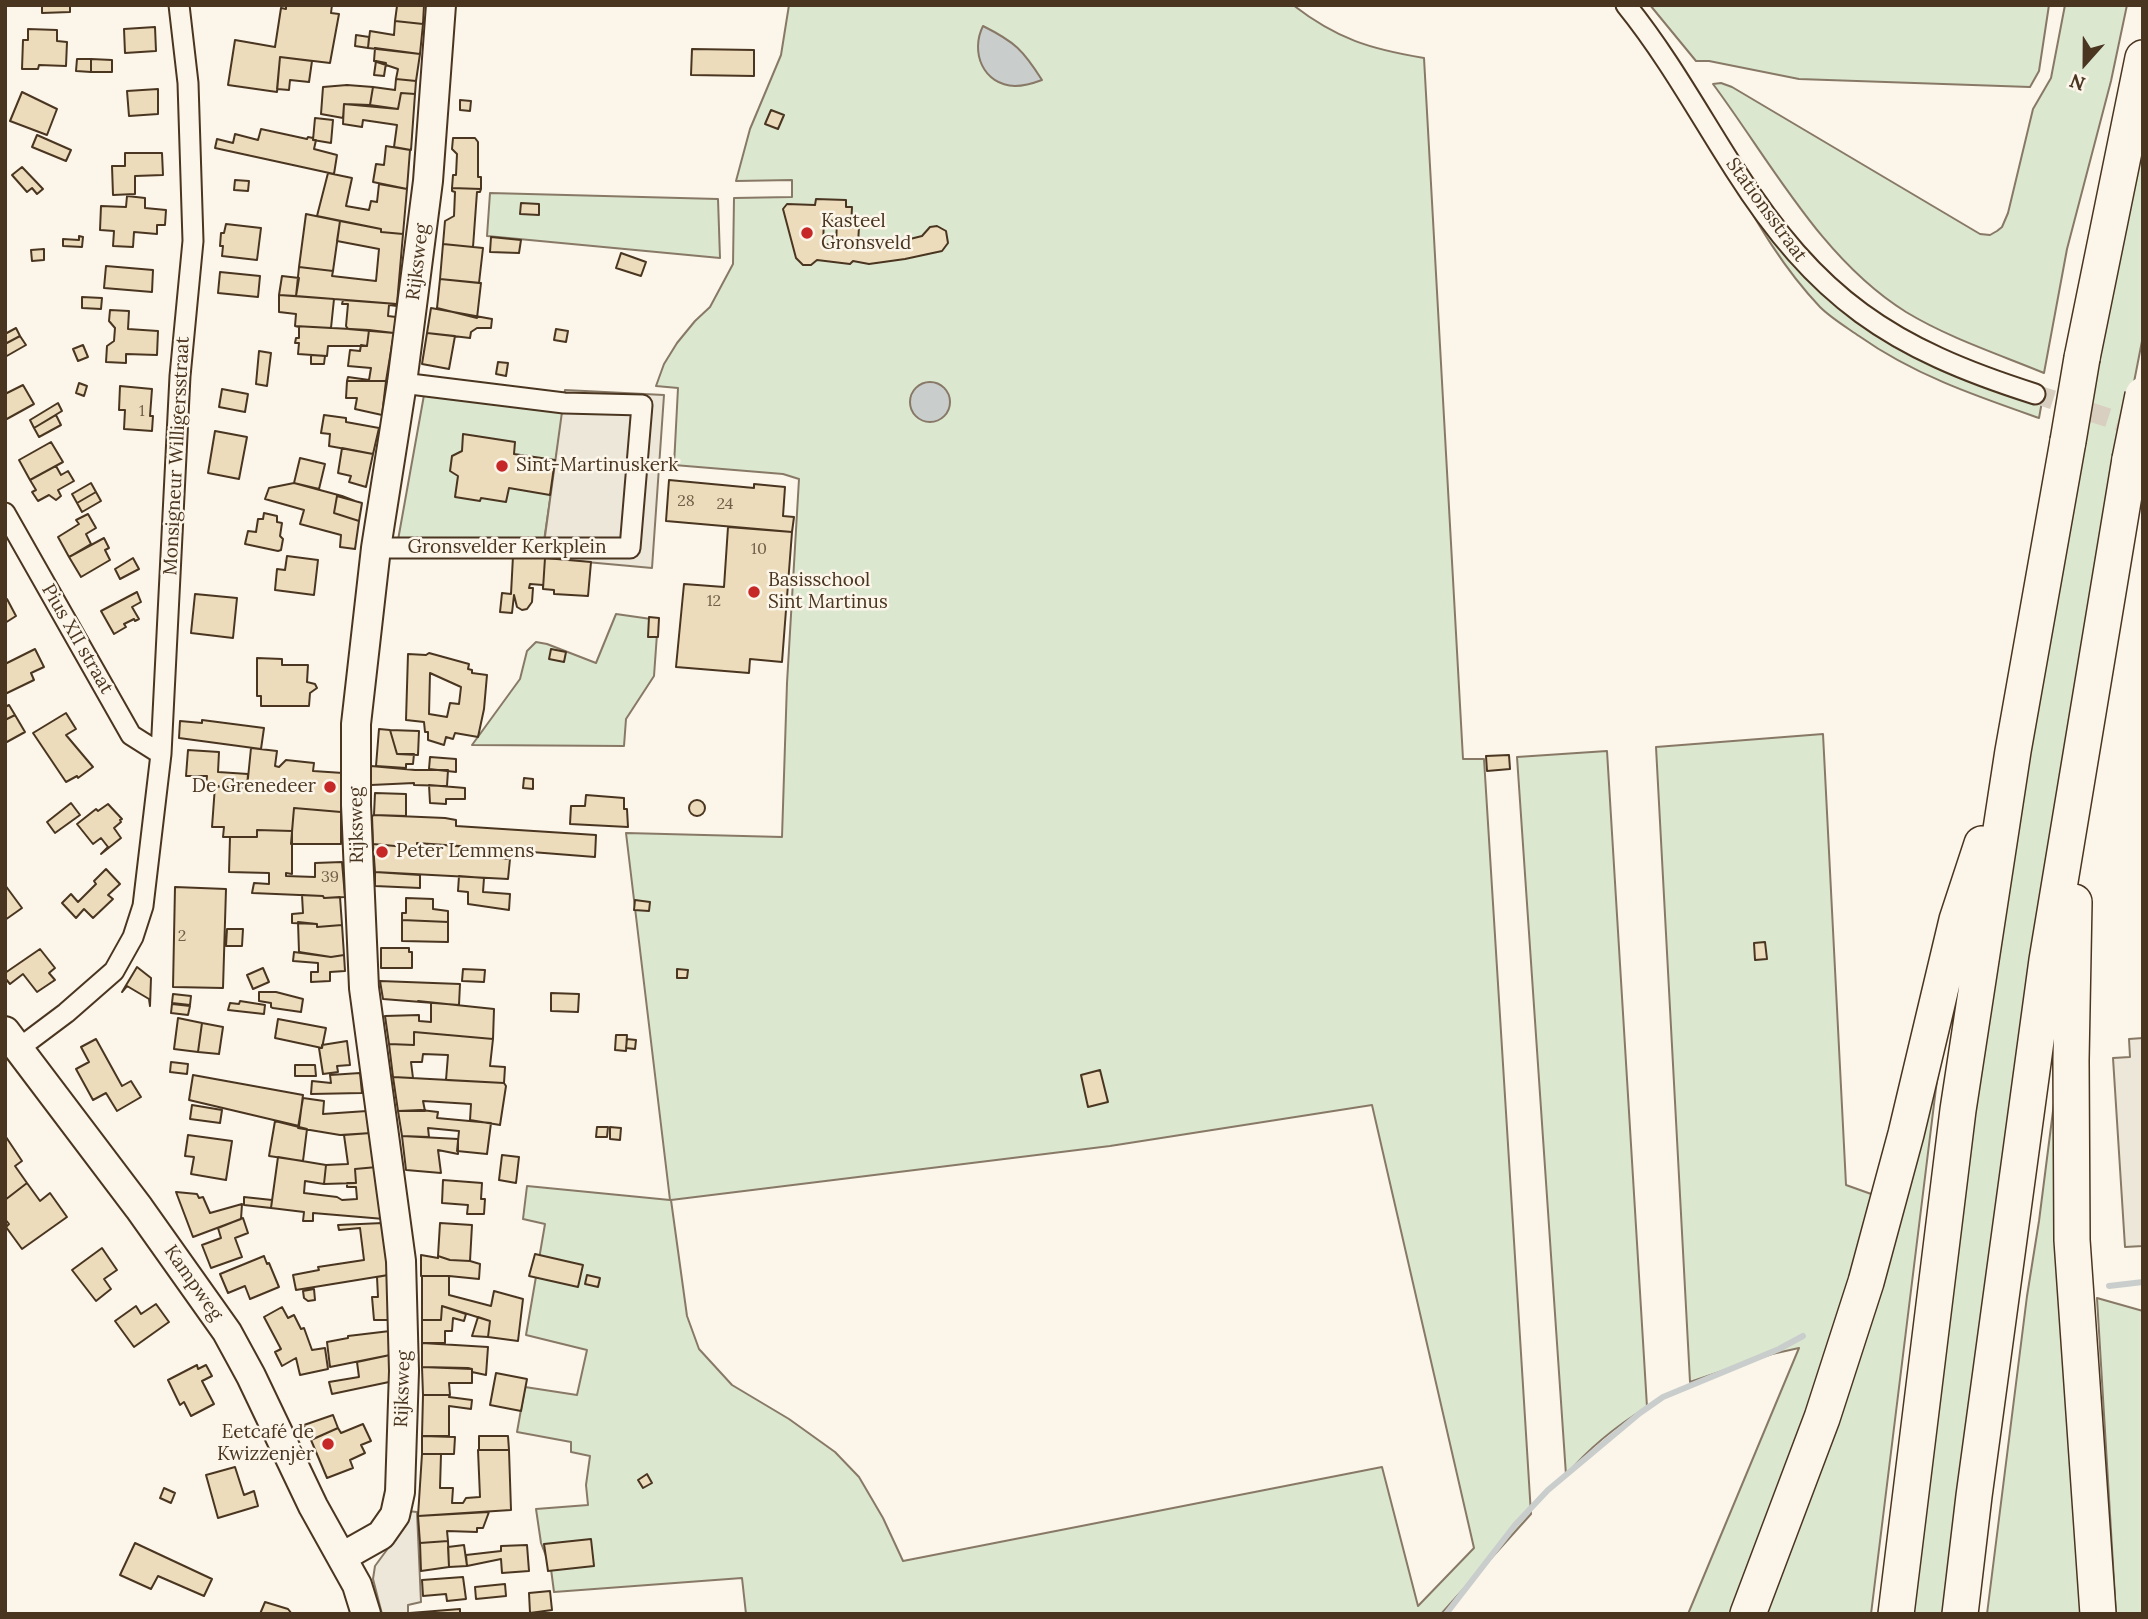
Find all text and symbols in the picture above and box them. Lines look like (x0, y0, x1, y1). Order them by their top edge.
north arrow (2050, 28, 2120, 98)
text: N (2066, 69, 2089, 96)
street label: Stationsstraat (1721, 154, 1811, 266)
place label: Kasteel Gronsveld (821, 211, 911, 255)
street label: Rijksweg (402, 222, 434, 302)
marker: Kasteel Gronsveld (799, 225, 815, 241)
street label: Monsigneur Willigersstraat (159, 336, 195, 576)
house number: 1 (139, 401, 145, 421)
place label: Sint-Martinuskerk (516, 455, 678, 477)
marker: Sint-Martinuskerk (494, 458, 510, 474)
house number: 28 (677, 491, 695, 511)
house number: 24 (717, 494, 733, 514)
street label: Gronsvelder Kerkplein (408, 537, 606, 559)
house number: 10 (751, 539, 767, 559)
place label: Basisschool Sint Martinus (768, 570, 888, 614)
street label: Pius XII straat (36, 580, 118, 698)
marker: Basisschool Sint Martinus (746, 584, 762, 600)
house number: 12 (707, 591, 721, 611)
place label: De Grenedeer (192, 776, 316, 798)
marker: De Grenedeer (322, 779, 338, 795)
street label: Rijksweg (345, 786, 369, 864)
place label: Peter Lemmens (396, 841, 534, 863)
marker: Peter Lemmens (374, 844, 390, 860)
house number: 39 (321, 867, 339, 887)
house number: 2 (178, 926, 186, 946)
street label: Kampweg (159, 1241, 227, 1325)
street label: Rijksweg (390, 1350, 416, 1428)
place label: Eetcafé de Kwizzenjèr (217, 1422, 314, 1466)
marker: Eetcafé de Kwizzenjèr (320, 1436, 336, 1452)

